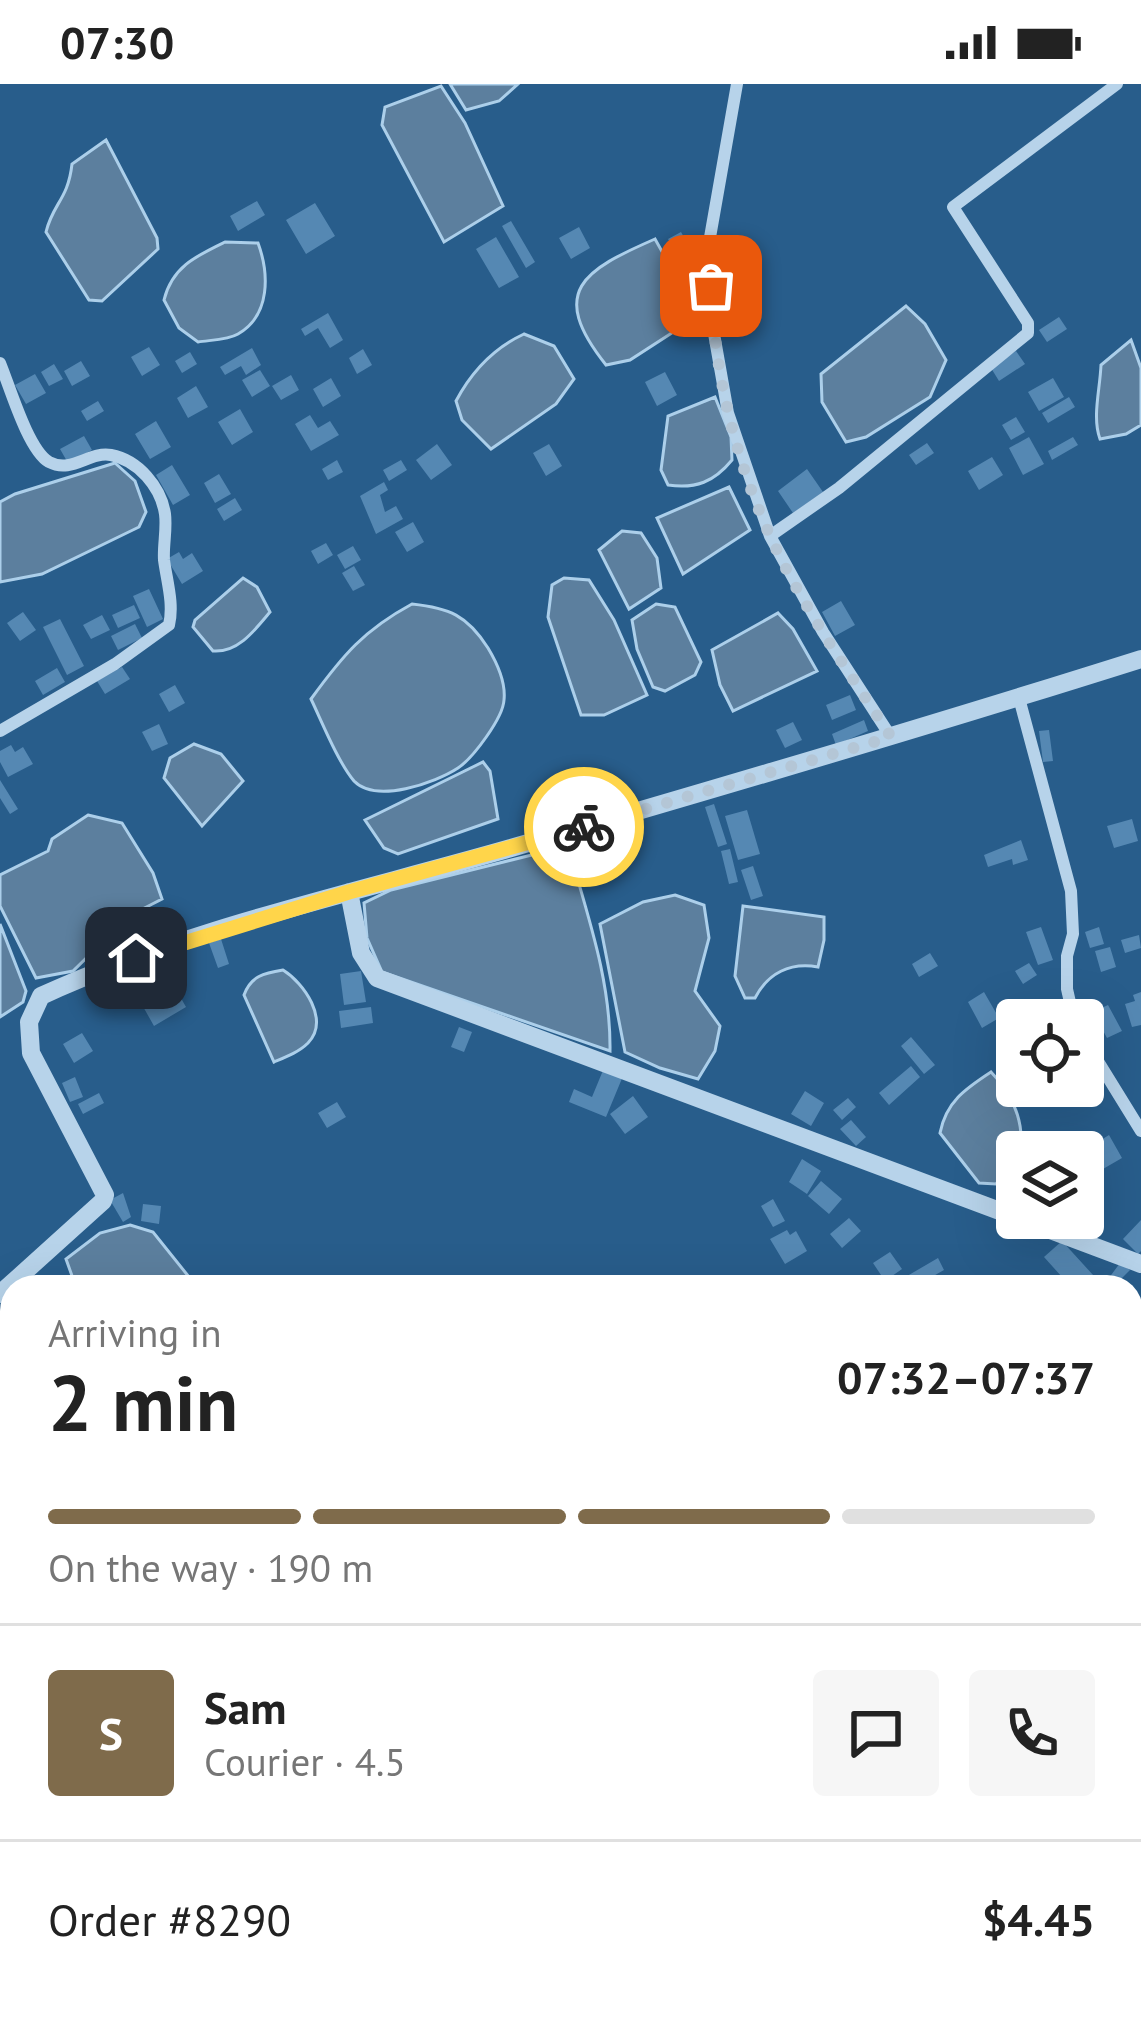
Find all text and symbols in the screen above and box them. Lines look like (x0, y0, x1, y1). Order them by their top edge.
text: 07:30 (60, 13, 174, 71)
pin (660, 235, 762, 337)
icon: bag (678, 253, 744, 319)
courier (524, 767, 644, 887)
icon: bike (551, 794, 617, 860)
pin (85, 907, 187, 1009)
icon: home (103, 925, 169, 991)
map controls (996, 999, 1104, 1239)
button: locate (996, 999, 1104, 1107)
button: layers (996, 1131, 1104, 1239)
text: Arriving in (48, 1307, 222, 1358)
text: 07:32–07:37 (837, 1348, 1095, 1406)
text: 2 min (48, 1352, 238, 1453)
text: On the way · 190 m (48, 1542, 373, 1593)
button: chat (813, 1670, 939, 1796)
button: phone (969, 1670, 1095, 1796)
text: Sam (204, 1678, 286, 1736)
text: S (99, 1704, 123, 1762)
text: Courier · 4.5 (204, 1736, 406, 1787)
text: Order #8290 (48, 1890, 291, 1948)
text: $4.45 (982, 1890, 1095, 1948)

